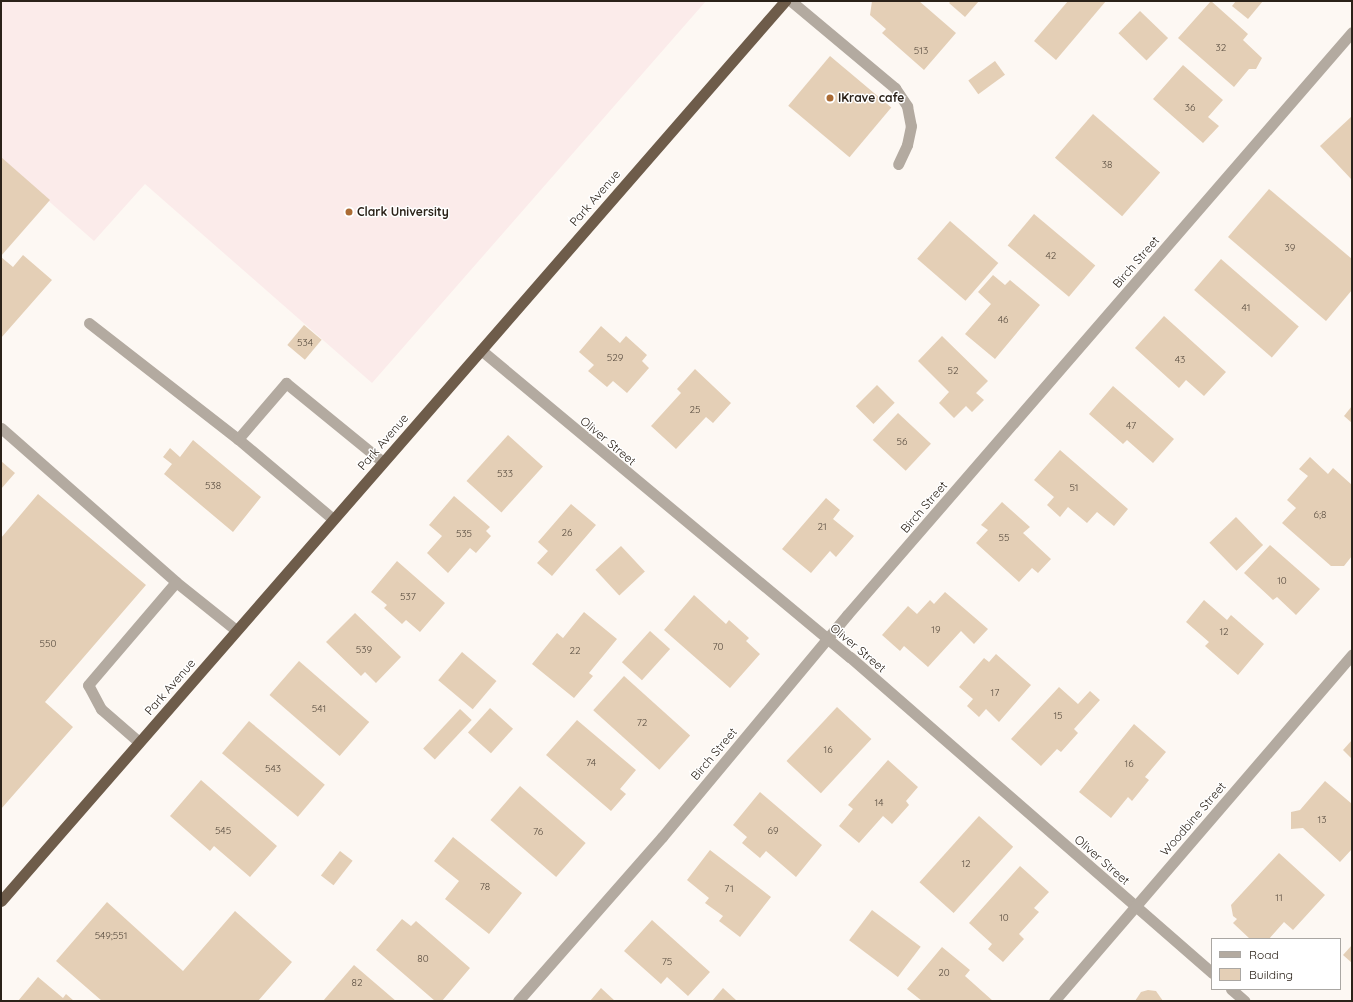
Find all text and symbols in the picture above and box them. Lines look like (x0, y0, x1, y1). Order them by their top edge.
house number: 32 (1216, 42, 1226, 54)
house number: 513 (914, 45, 928, 57)
place label: IKrave cafe (838, 91, 904, 105)
marker: IKrave cafe (825, 93, 835, 103)
house number: 36 (1185, 102, 1195, 114)
house number: 38 (1102, 159, 1112, 171)
street label: Park Avenue (567, 167, 623, 229)
place label: Clark University (357, 205, 449, 219)
marker: Clark University (344, 207, 354, 217)
street label: Birch Street (1110, 233, 1162, 291)
house number: 39 (1285, 242, 1295, 254)
house number: 42 (1046, 250, 1056, 262)
house number: 41 (1242, 302, 1250, 314)
house number: 46 (998, 314, 1008, 326)
house number: 534 (297, 337, 313, 349)
house number: 529 (607, 352, 623, 364)
house number: 43 (1175, 354, 1185, 366)
house number: 52 (948, 365, 958, 377)
house number: 25 (690, 404, 700, 416)
street label: Park Avenue (355, 411, 411, 473)
street label: Oliver Street (577, 414, 639, 468)
house number: 47 (1126, 420, 1136, 432)
house number: 56 (897, 436, 907, 448)
house number: 533 (497, 468, 513, 480)
street label: Birch Street (898, 478, 950, 536)
house number: 538 (205, 480, 221, 492)
house number: 51 (1069, 482, 1079, 494)
house number: 6;8 (1314, 509, 1326, 521)
house number: 21 (817, 521, 827, 533)
house number: 26 (562, 527, 572, 539)
house number: 535 (456, 528, 472, 540)
house number: 55 (999, 532, 1009, 544)
house number: 10 (1277, 575, 1287, 587)
house number: 537 (400, 591, 416, 603)
street label: Oliver Street (827, 621, 889, 675)
house number: 19 (931, 624, 941, 636)
house number: 12 (1219, 626, 1229, 638)
house number: 550 (40, 638, 56, 650)
house number: 70 (712, 641, 724, 653)
house number: 539 (356, 644, 372, 656)
house number: 22 (569, 645, 581, 657)
street label: Park Avenue (142, 656, 198, 718)
house number: 17 (991, 687, 999, 699)
house number: 541 (312, 703, 326, 715)
house number: 15 (1053, 710, 1063, 722)
house number: 72 (637, 717, 647, 729)
street label: Birch Street (688, 725, 740, 783)
house number: 16 (823, 744, 833, 756)
house number: 74 (586, 757, 596, 769)
house number: 16 (1124, 758, 1134, 770)
house number: 543 (265, 763, 281, 775)
street label: Woodbine Street (1157, 779, 1229, 859)
house number: 14 (875, 797, 883, 809)
house number: 13 (1318, 814, 1326, 826)
house number: 545 (215, 825, 231, 837)
house number: 69 (768, 825, 778, 837)
house number: 76 (533, 826, 543, 838)
street label: Oliver Street (1072, 832, 1132, 888)
house number: 12 (961, 858, 971, 870)
house number: 78 (480, 881, 490, 893)
house number: 71 (724, 883, 734, 895)
house number: 11 (1275, 892, 1283, 904)
house number: 10 (999, 912, 1009, 924)
house number: 549;551 (95, 930, 127, 942)
legend (1211, 938, 1341, 990)
text: Road (1249, 947, 1279, 962)
house number: 80 (417, 953, 429, 965)
house number: 75 (662, 956, 672, 968)
house number: 20 (938, 967, 950, 979)
text: Building (1249, 967, 1293, 982)
house number: 82 (352, 977, 362, 989)

